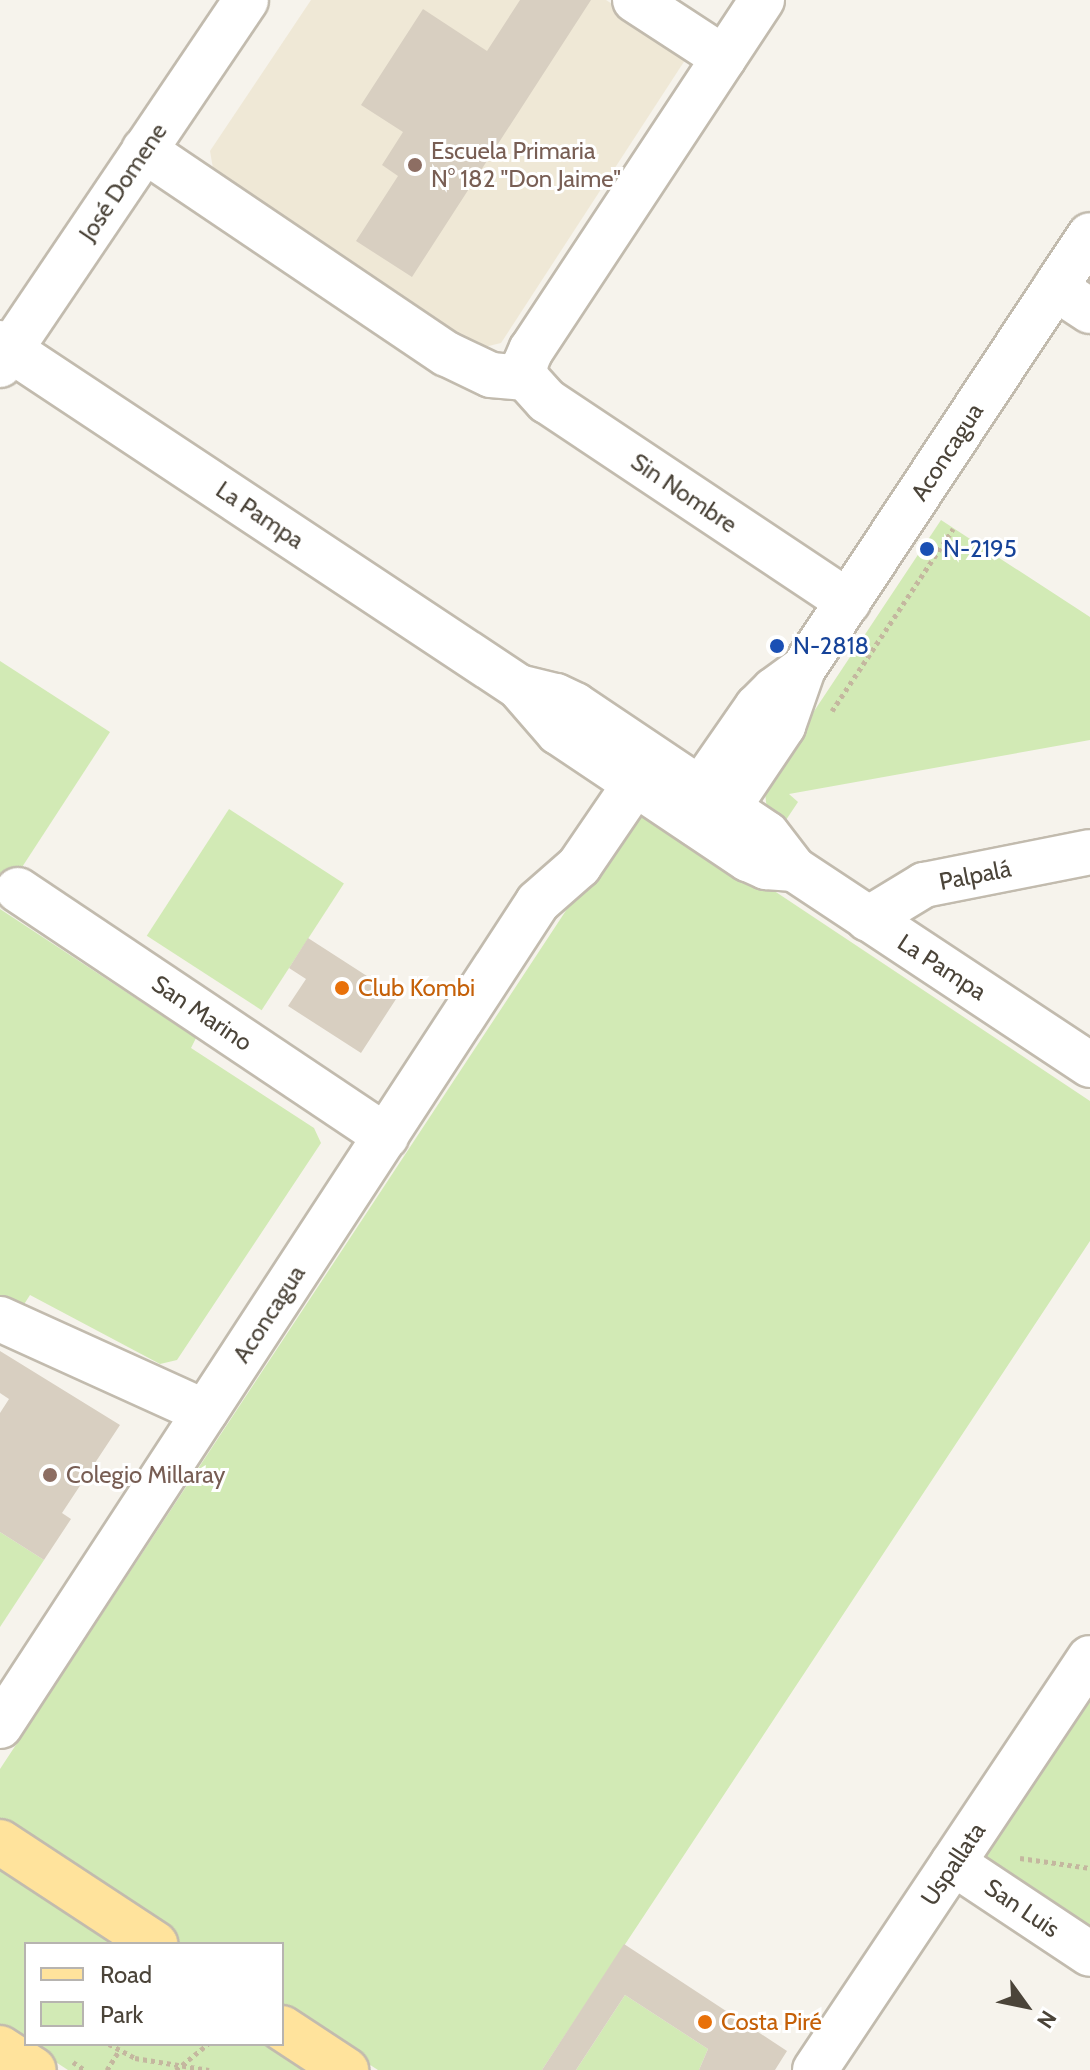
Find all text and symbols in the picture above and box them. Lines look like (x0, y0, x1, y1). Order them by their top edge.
street label: José Domene (73, 118, 173, 246)
place label: Escuela Primaria N° 182 "Don Jaime" (431, 137, 621, 193)
marker: Escuela Primaria N° 182 "Don Jaime" (406, 156, 424, 174)
street label: Aconcagua (905, 398, 989, 506)
street label: Sin Nombre (626, 447, 742, 539)
street label: La Pampa (211, 475, 309, 555)
place label: N-2195 (943, 535, 1017, 563)
marker: N-2195 (918, 540, 936, 558)
place label: N-2818 (793, 632, 869, 660)
marker: N-2818 (768, 637, 786, 655)
street label: Palpalá (937, 854, 1013, 896)
street label: La Pampa (892, 928, 992, 1006)
street label: San Marino (146, 969, 258, 1057)
place label: Club Kombi (358, 974, 475, 1002)
marker: Club Kombi (333, 979, 351, 997)
street label: Aconcagua (227, 1260, 311, 1368)
place label: Colegio Millaray (66, 1461, 225, 1489)
marker: Colegio Millaray (41, 1466, 59, 1484)
street label: Uspallata (915, 1817, 991, 1911)
street label: San Luis (979, 1873, 1065, 1943)
legend (24, 1942, 284, 2046)
text: Road (100, 1960, 152, 1989)
north arrow (986, 1966, 1066, 2046)
text: Park (100, 2000, 143, 2029)
text: N (1031, 2005, 1062, 2033)
place label: Costa Piré (721, 2008, 822, 2036)
marker: Costa Piré (696, 2013, 714, 2031)

